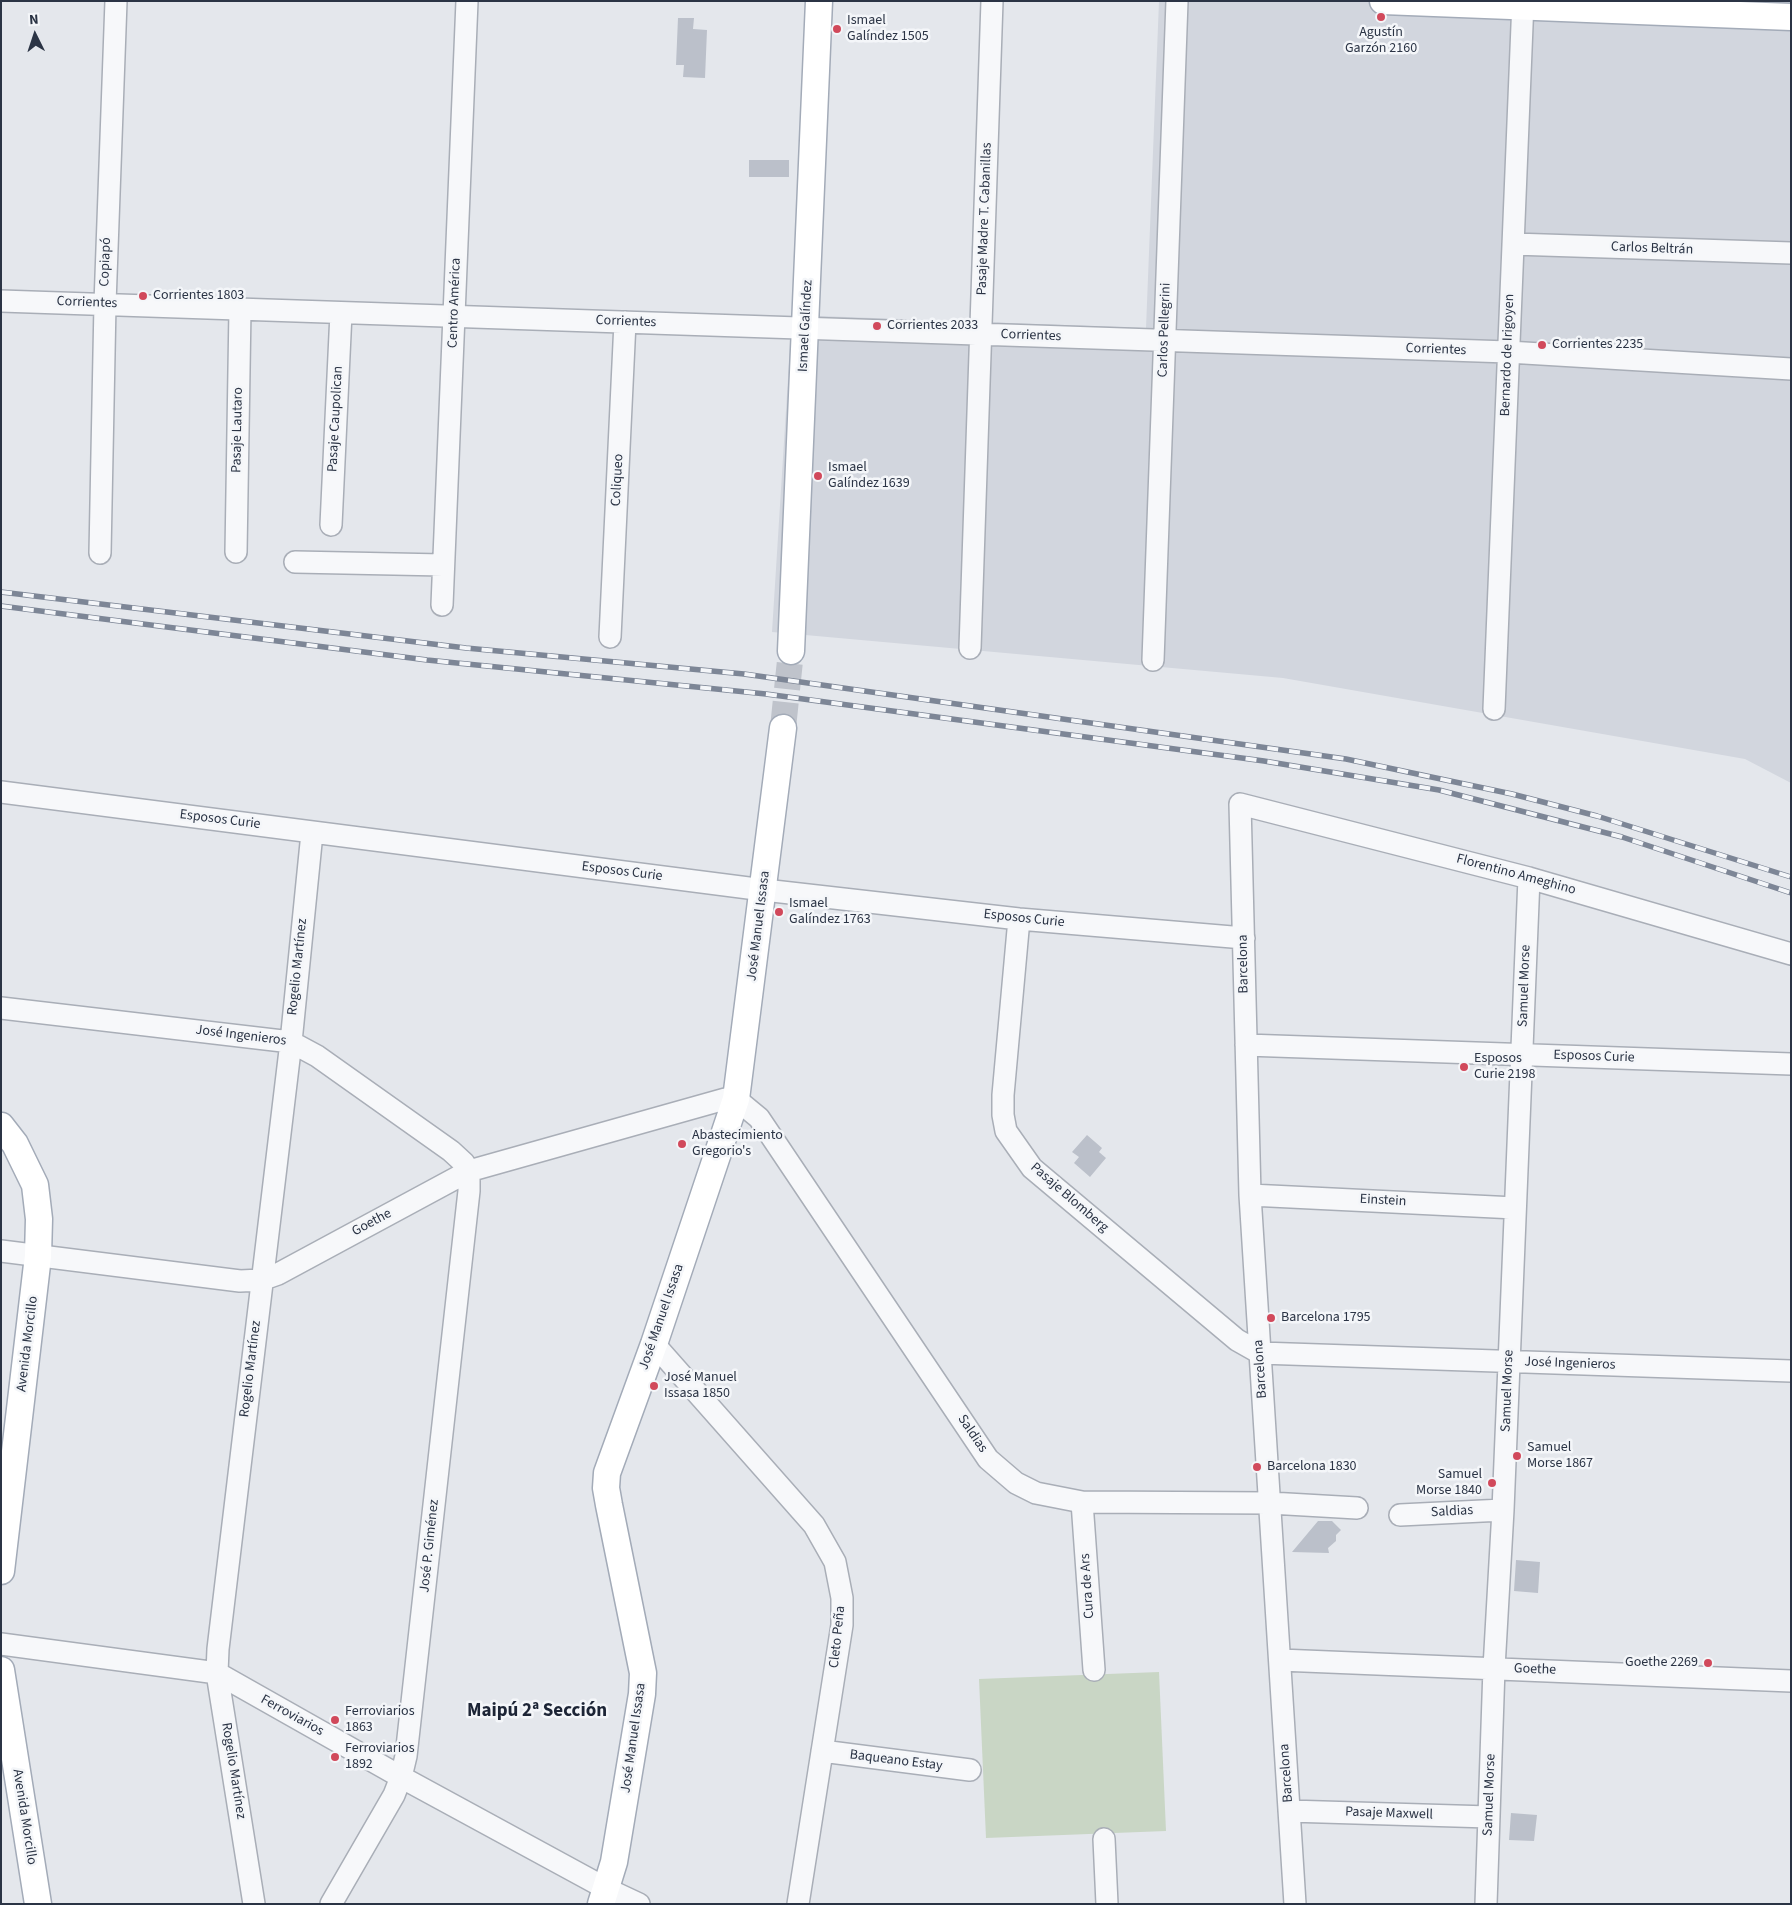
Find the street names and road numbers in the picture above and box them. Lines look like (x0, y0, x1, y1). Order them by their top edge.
street label: Pasaje Madre T. Cabanillas (974, 142, 996, 296)
street label: Copiapó (97, 237, 115, 287)
street label: Carlos Beltrán (1611, 239, 1693, 259)
street label: Centro América (445, 258, 465, 348)
street label: Ismael Galíndez (795, 279, 817, 373)
street label: Carlos Pellegrini (1155, 282, 1175, 378)
street label: Bernardo de Irigoyen (1497, 293, 1519, 417)
street label: Corrientes (56, 294, 118, 312)
street label: Corrientes (595, 313, 657, 331)
street label: Corrientes (1000, 327, 1062, 345)
street label: Corrientes (1405, 341, 1467, 359)
street label: Pasaje Caupolican (325, 365, 347, 473)
street label: Pasaje Lautaro (229, 387, 247, 473)
street label: Coliqueo (608, 453, 628, 507)
street label: Esposos Curie (179, 807, 261, 833)
street label: Florentino Ameghino (1454, 851, 1578, 899)
street label: Esposos Curie (581, 859, 663, 885)
street label: José Manuel Issasa (744, 870, 774, 982)
street label: Esposos Curie (983, 906, 1065, 932)
street label: Rogelio Martínez (285, 918, 311, 1016)
street label: Barcelona (1235, 934, 1253, 994)
street label: Samuel Morse (1515, 945, 1535, 1027)
street label: José Ingenieros (195, 1022, 287, 1050)
street label: Esposos Curie (1553, 1047, 1635, 1067)
street label: Pasaje Blomberg (1027, 1160, 1111, 1236)
street label: Einstein (1359, 1191, 1407, 1211)
street label: Goethe (349, 1206, 395, 1240)
street label: José Manuel Issasa (636, 1262, 688, 1372)
street label: Avenida Morcillo (14, 1295, 42, 1393)
street label: Rogelio Martínez (237, 1320, 265, 1418)
street label: Barcelona (1251, 1339, 1271, 1399)
street label: Samuel Morse (1498, 1350, 1518, 1432)
street label: José Ingenieros (1524, 1354, 1616, 1374)
street label: Saldias (953, 1412, 991, 1456)
street label: José P. Giménez (417, 1499, 443, 1593)
street label: Saldias (1430, 1503, 1474, 1521)
street label: Cura de Ars (1077, 1553, 1099, 1619)
street label: Cleto Peña (826, 1605, 850, 1669)
street label: Goethe (1514, 1661, 1556, 1679)
street label: José Manuel Issasa (618, 1682, 650, 1794)
street label: Ferroviarios (258, 1692, 326, 1740)
street label: Rogelio Martínez (217, 1722, 249, 1820)
street label: Barcelona (1277, 1743, 1297, 1803)
street label: Baqueano Estay (849, 1747, 943, 1775)
street label: Samuel Morse (1480, 1754, 1500, 1836)
street label: Avenida Morcillo (8, 1768, 40, 1866)
street label: Pasaje Maxwell (1345, 1804, 1433, 1824)

